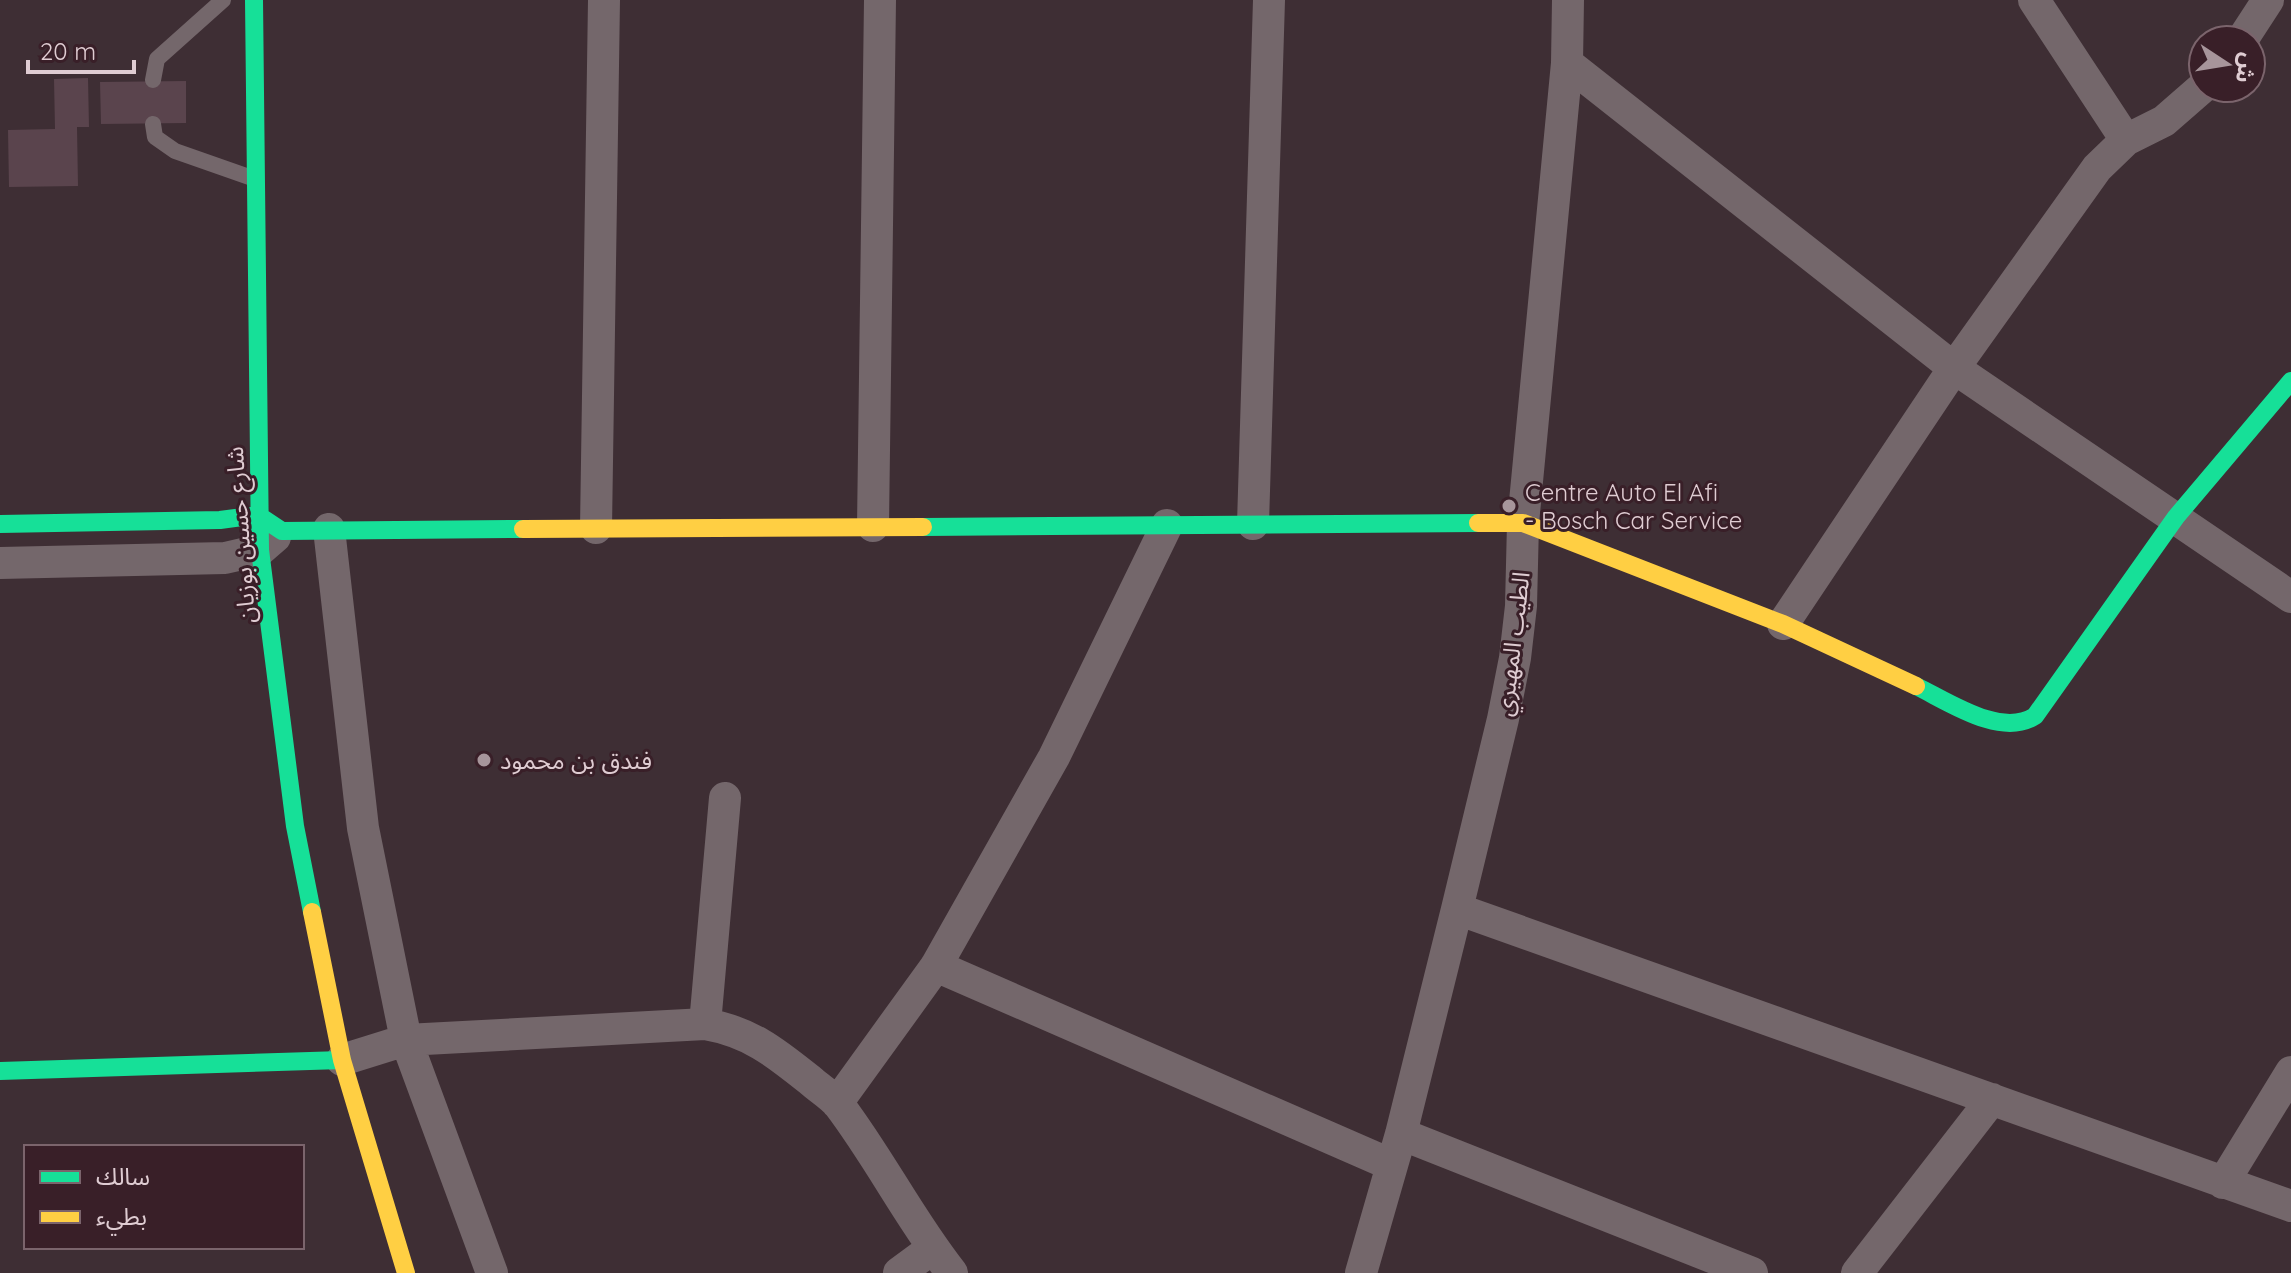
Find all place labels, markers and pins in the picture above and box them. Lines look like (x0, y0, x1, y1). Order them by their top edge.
place label: Centre Auto El Afi - Bosch Car Service (1525, 477, 1742, 535)
marker: Centre Auto El Afi - Bosch Car Service (1500, 497, 1518, 515)
place label: فندق بن محمود (500, 745, 652, 775)
marker: فندق بن محمود (475, 751, 493, 769)

